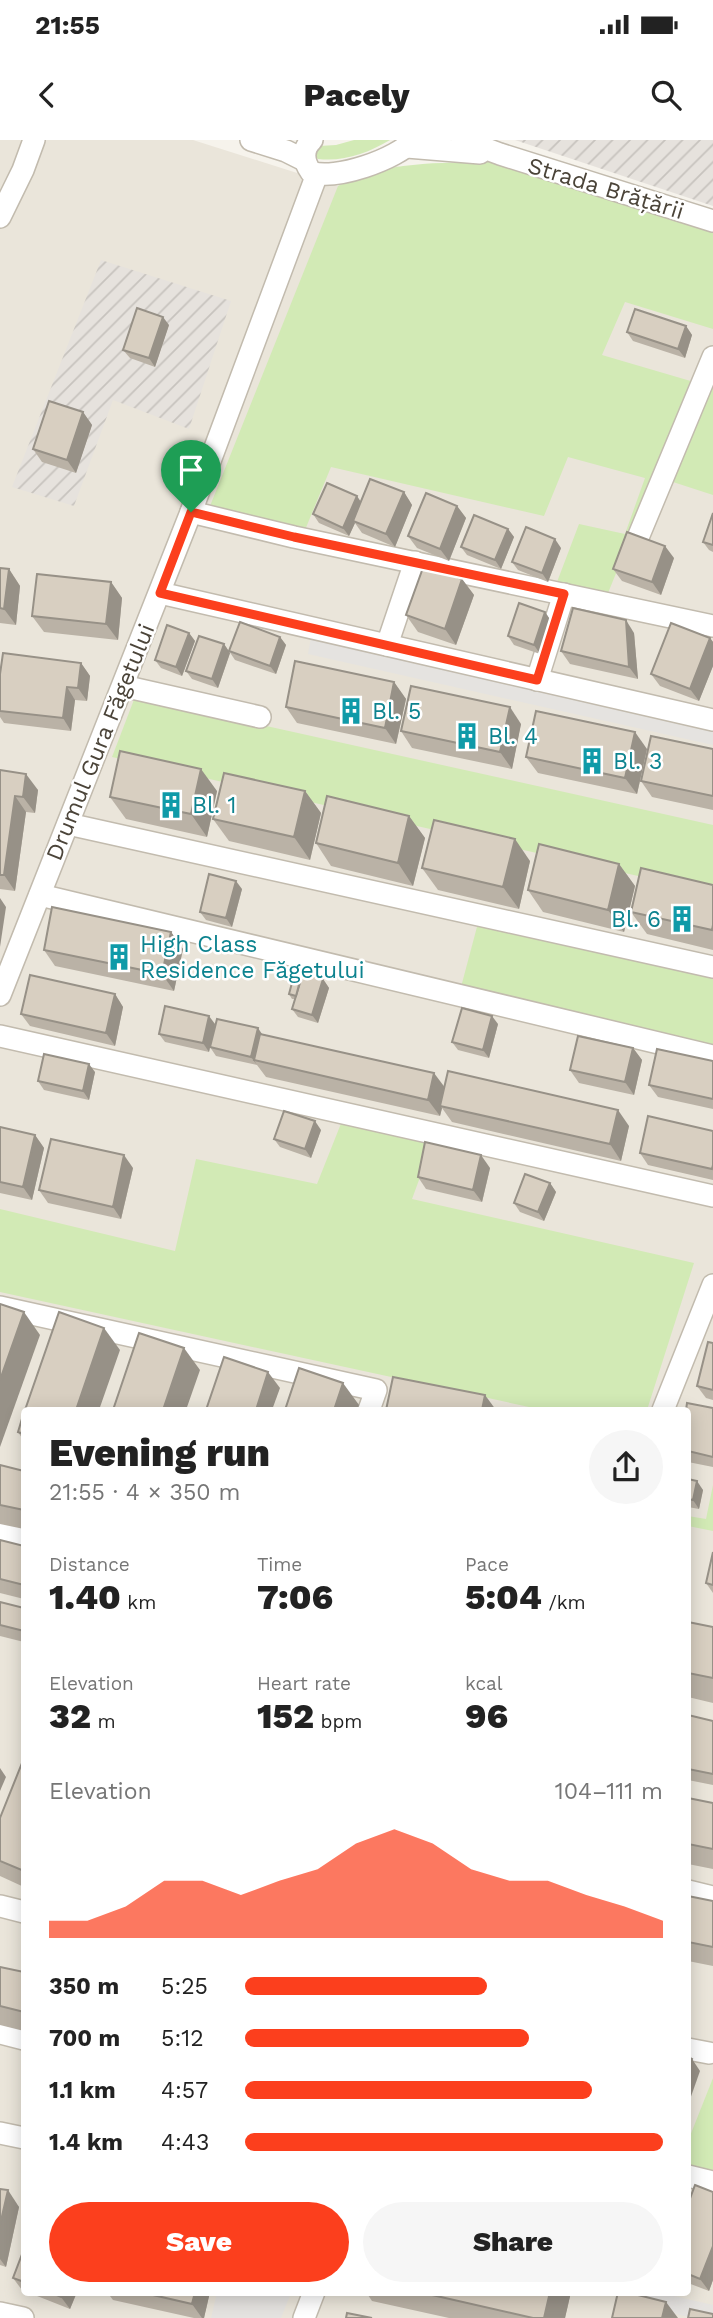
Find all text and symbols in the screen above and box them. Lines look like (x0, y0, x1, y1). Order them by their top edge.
text: 21:55 (35, 10, 100, 40)
icon: back (28, 76, 66, 114)
text: Pacely (303, 76, 410, 114)
icon: search (647, 76, 685, 114)
street label: Strada Brățării (524, 152, 687, 225)
pin (161, 440, 221, 512)
icon: arrive (172, 451, 210, 489)
street label: Drumul Gura Făgetului (41, 620, 160, 864)
building icon: Bl. 5 (336, 696, 366, 726)
place label: Bl. 5 (372, 698, 421, 725)
building icon: Bl. 4 (452, 721, 482, 751)
place label: Bl. 4 (488, 723, 538, 750)
building icon: Bl. 3 (577, 746, 607, 776)
place label: Bl. 3 (613, 748, 662, 775)
building icon: Bl. 1 (156, 790, 186, 820)
place label: Bl. 1 (192, 792, 237, 819)
building icon: Bl. 6 (667, 904, 697, 934)
place label: Bl. 6 (611, 906, 661, 933)
place label: High Class Residence Făgetului (140, 931, 365, 984)
building icon: High Class Residence Făgetului (104, 942, 134, 972)
button: share (589, 1430, 663, 1504)
text: Evening run (49, 1431, 270, 1475)
text: 21:55 · 4 × 350 m (49, 1479, 240, 1506)
text: Distance (49, 1553, 130, 1576)
text: Time (257, 1553, 302, 1576)
text: Pace (465, 1553, 509, 1576)
text: 1.40 (49, 1576, 121, 1618)
text: 7:06 (257, 1576, 333, 1618)
text: 5:04 (465, 1576, 542, 1618)
text: km (121, 1591, 156, 1614)
text: /km (542, 1591, 586, 1614)
text: Elevation (49, 1672, 134, 1695)
text: Heart rate (257, 1672, 351, 1695)
text: kcal (465, 1672, 503, 1695)
text: 32 (49, 1695, 91, 1737)
text: 152 (257, 1695, 314, 1737)
text: 96 (465, 1695, 508, 1737)
text: m (91, 1710, 116, 1733)
text: bpm (314, 1710, 362, 1733)
text: Elevation (49, 1778, 152, 1805)
text: 104–111 m (555, 1778, 663, 1805)
text: 350 m (49, 1973, 119, 2000)
text: 5:25 (161, 1973, 208, 2000)
text: 700 m (49, 2025, 120, 2052)
text: 5:12 (161, 2025, 204, 2052)
text: 1.1 km (49, 2077, 116, 2104)
text: 4:57 (161, 2077, 208, 2104)
text: 1.4 km (49, 2129, 123, 2156)
text: 4:43 (161, 2129, 209, 2156)
button: Save (49, 2202, 349, 2282)
button: Share (363, 2202, 663, 2282)

